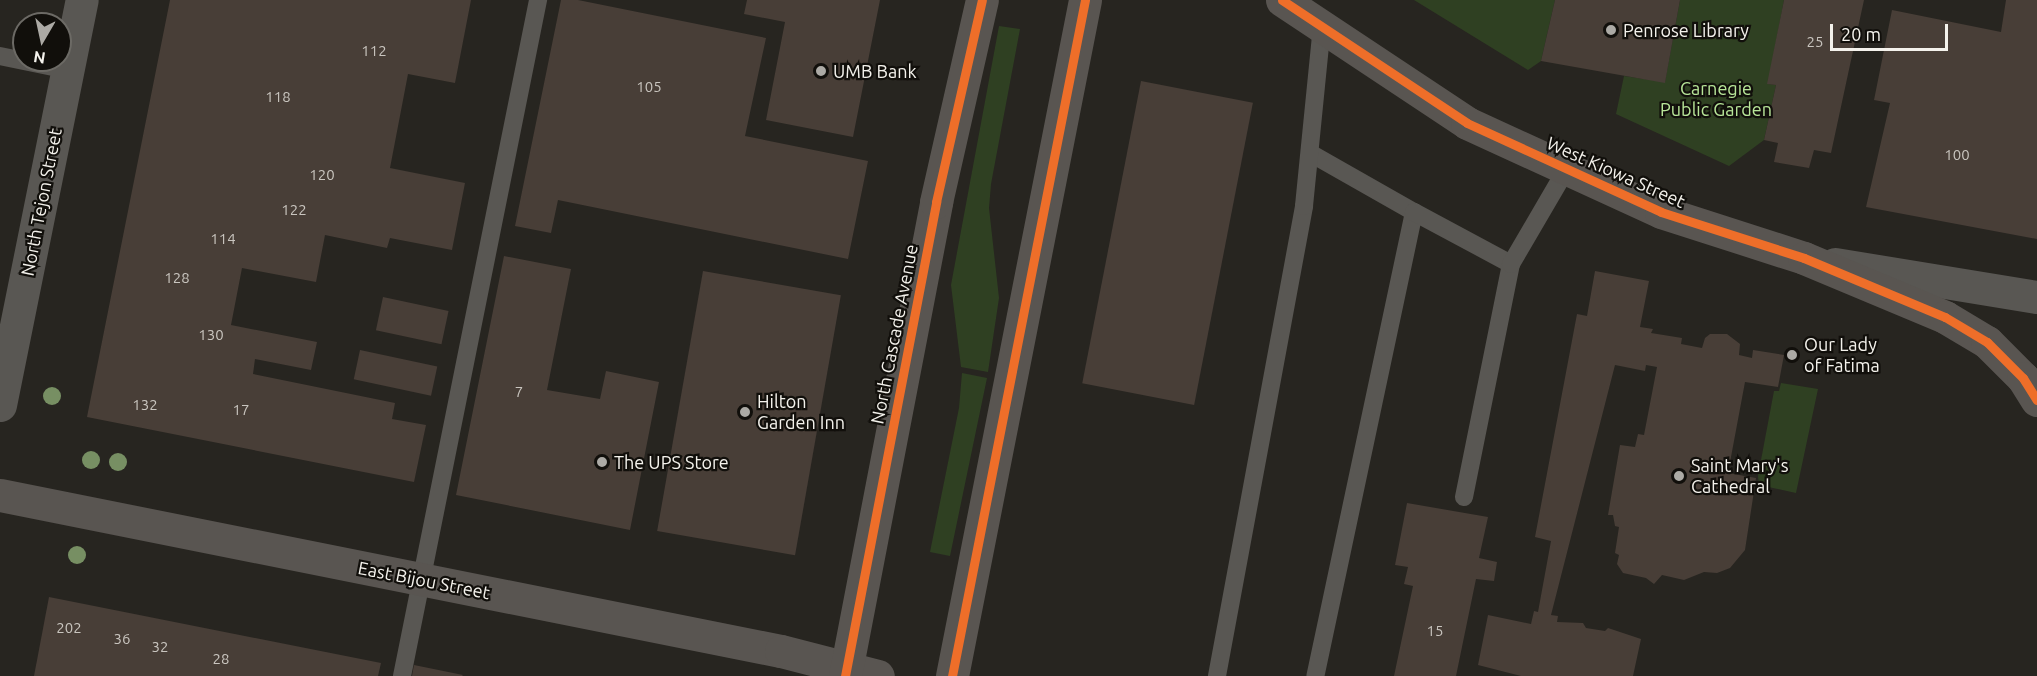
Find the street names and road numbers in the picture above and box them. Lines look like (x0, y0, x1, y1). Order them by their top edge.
street label: North Tejon Street (16, 126, 66, 278)
street label: West Kiowa Street (1543, 132, 1689, 212)
street label: North Cascade Avenue (866, 242, 922, 426)
street label: East Bijou Street (356, 557, 492, 603)

